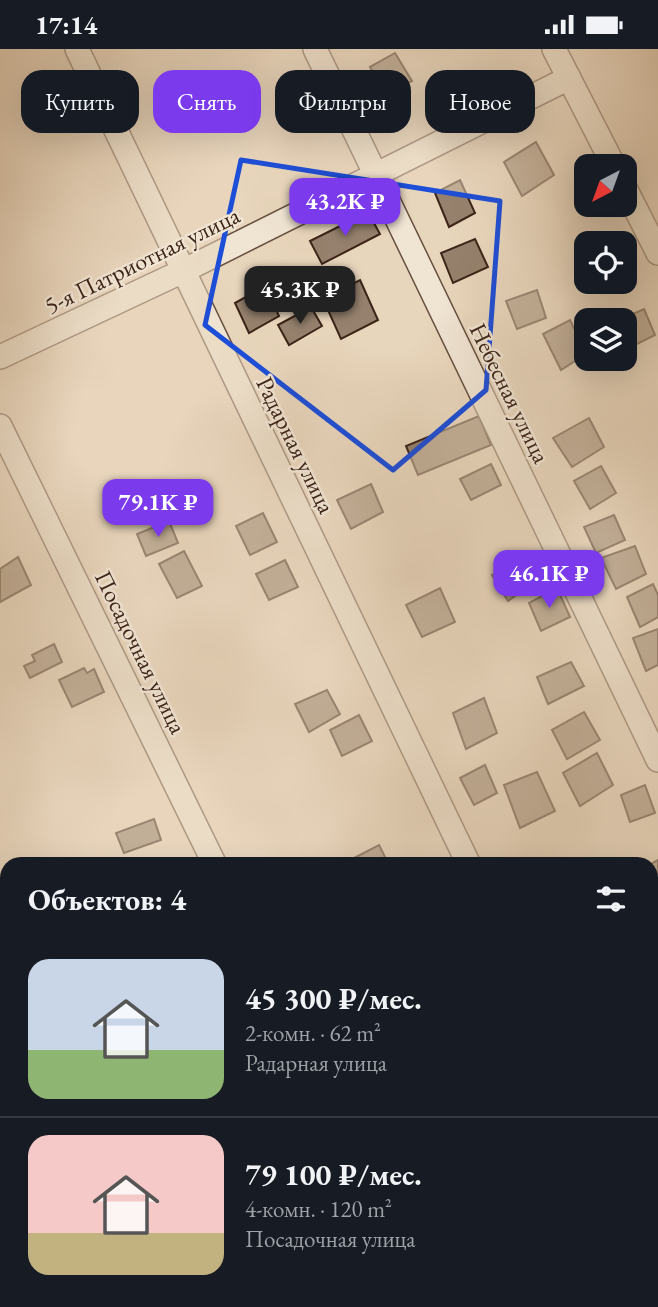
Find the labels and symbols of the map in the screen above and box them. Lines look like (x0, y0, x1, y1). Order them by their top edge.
north arrow (574, 154, 637, 217)
pin: 43.2K ₽ (280, 179, 410, 238)
street label: 5-я Патриотная улица (39, 199, 245, 321)
pin: 45.3K ₽ (235, 267, 365, 326)
street label: Небесная улица (463, 318, 558, 469)
street label: Радарная улица (250, 372, 343, 519)
pin: 79.1K ₽ (93, 479, 223, 539)
pin: 46.1K ₽ (484, 551, 614, 610)
street label: Посадочная улица (88, 565, 194, 739)

